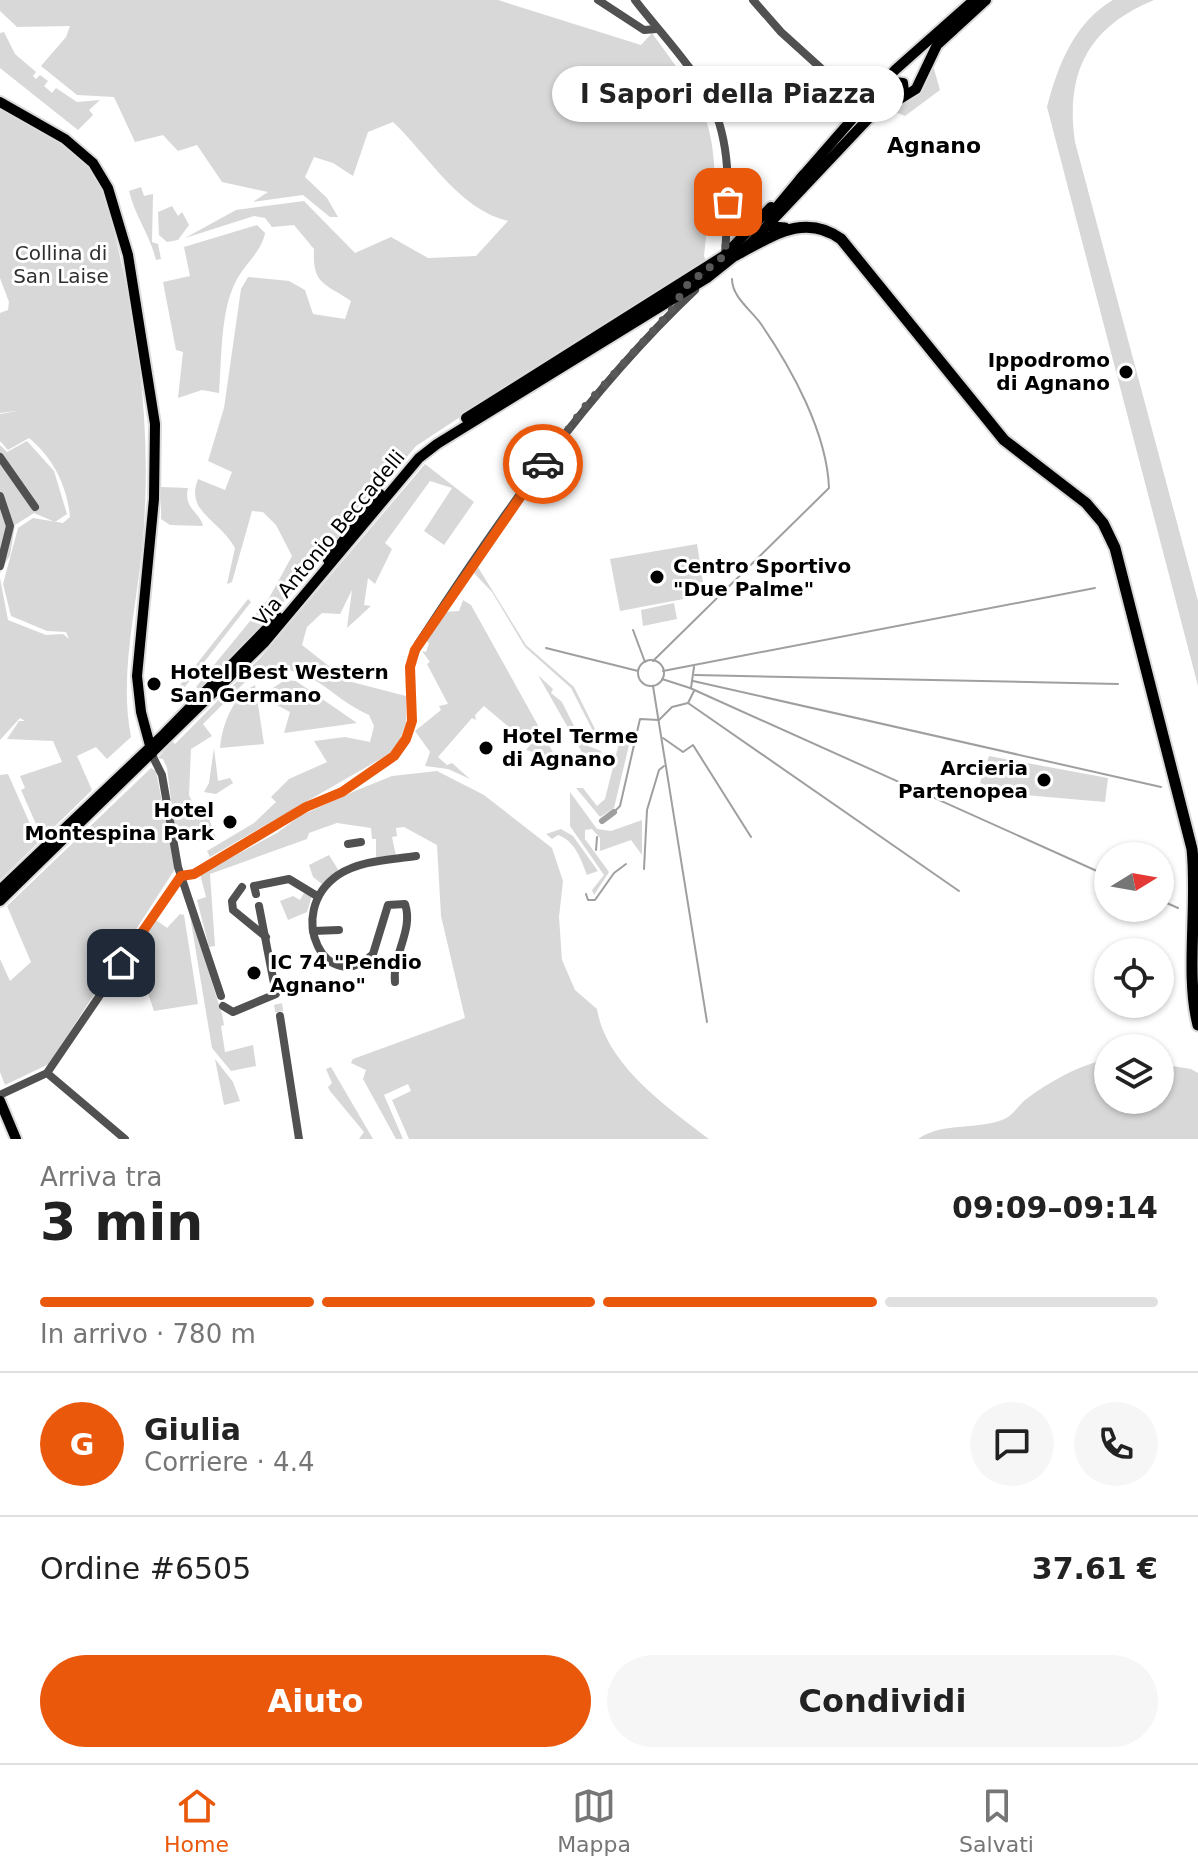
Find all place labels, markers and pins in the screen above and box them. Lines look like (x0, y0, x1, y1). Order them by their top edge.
callout: I Sapori della Piazza (552, 66, 904, 122)
pin (694, 168, 762, 236)
place label: Ippodromo di Agnano (988, 348, 1110, 395)
marker: Ippodromo di Agnano (1117, 363, 1135, 381)
place label: Centro Sportivo "Due Palme" (673, 554, 851, 601)
marker: Centro Sportivo "Due Palme" (648, 568, 666, 586)
place label: Hotel Best Western San Germano (170, 660, 389, 707)
marker: Hotel Best Western San Germano (145, 675, 163, 693)
place label: Hotel Terme di Agnano (502, 724, 638, 771)
marker: Hotel Terme di Agnano (477, 739, 495, 757)
place label: Arcieria Partenopea (898, 756, 1028, 803)
marker: Arcieria Partenopea (1035, 771, 1053, 789)
place label: Hotel Montespina Park (24, 798, 215, 845)
marker: Hotel Montespina Park (221, 813, 239, 831)
pin (87, 929, 155, 997)
place label: IC 74 "Pendio Agnano" (270, 950, 422, 997)
marker: IC 74 "Pendio Agnano" (245, 964, 263, 982)

